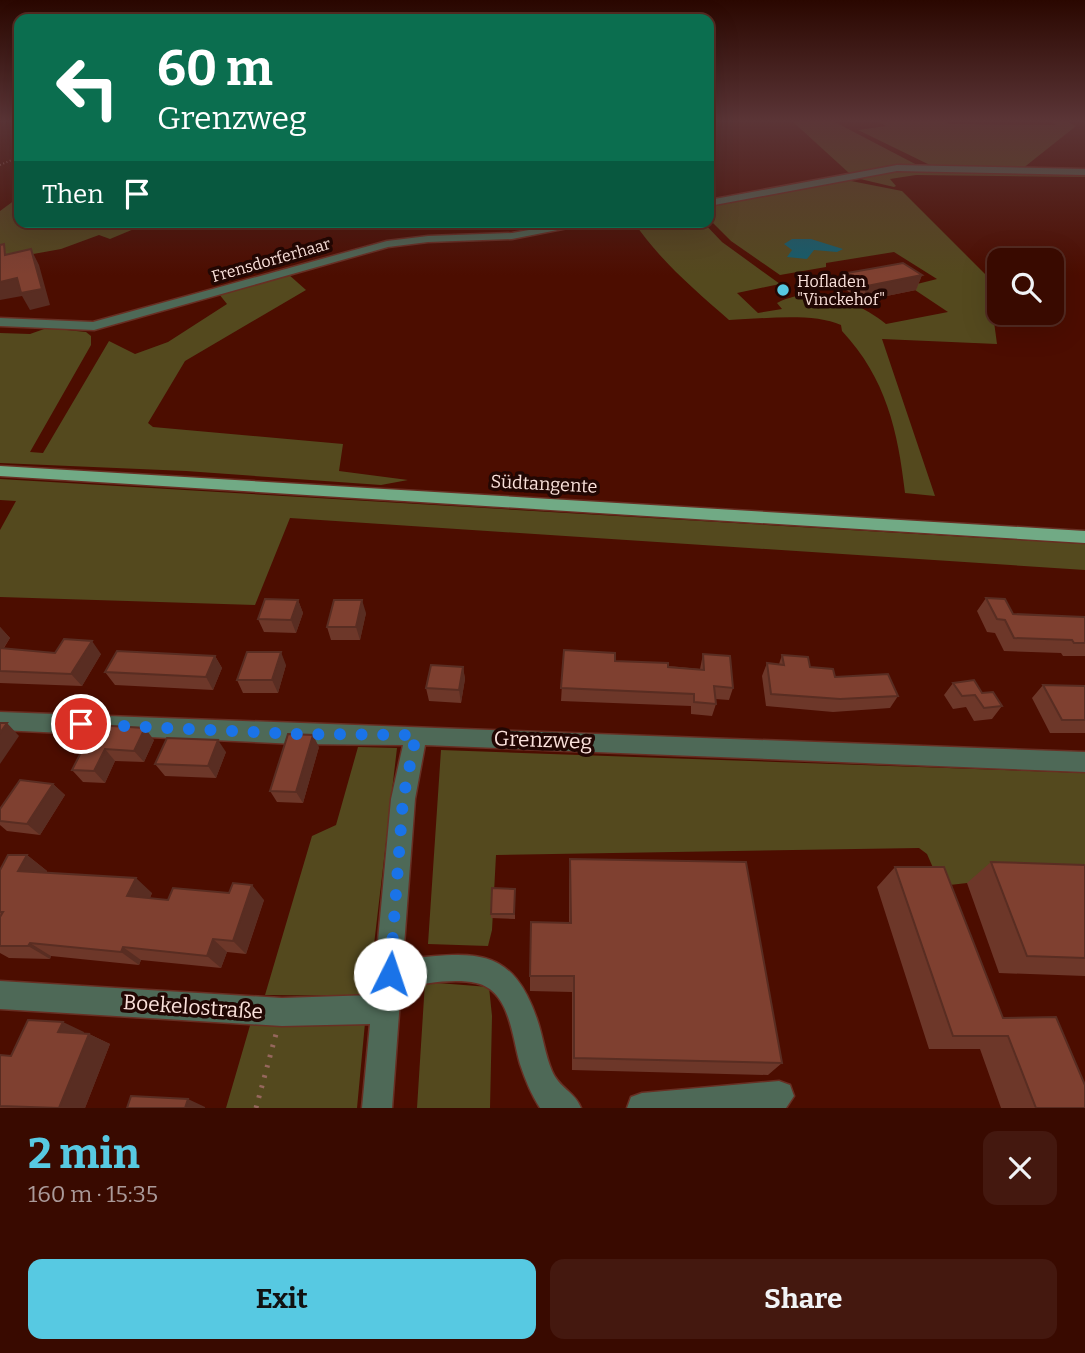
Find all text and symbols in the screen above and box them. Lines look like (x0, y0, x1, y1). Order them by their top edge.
text: 60 m (157, 39, 273, 98)
icon: left (42, 42, 133, 133)
text: Grenzweg (157, 99, 307, 137)
icon: arrive (118, 175, 156, 213)
text: Then (42, 179, 104, 210)
street label: Frensdorferhaar (209, 234, 333, 286)
map controls (987, 248, 1064, 325)
button: search (987, 248, 1064, 325)
place label: Hofladen "Vinckehof" (797, 272, 885, 309)
marker: Hofladen "Vinckehof" (775, 282, 791, 298)
street label: Südtangente (490, 470, 598, 498)
pin (51, 694, 111, 754)
icon: arrive (62, 705, 100, 743)
street label: Grenzweg (493, 725, 593, 755)
position arrow (353, 937, 427, 1011)
street label: Boekelostraße (122, 989, 264, 1025)
text: 2 min (28, 1129, 140, 1179)
button: close (983, 1131, 1057, 1205)
text: 160 m · 15:35 (28, 1180, 158, 1208)
button: Exit (28, 1259, 536, 1339)
button: Share (550, 1259, 1057, 1339)

